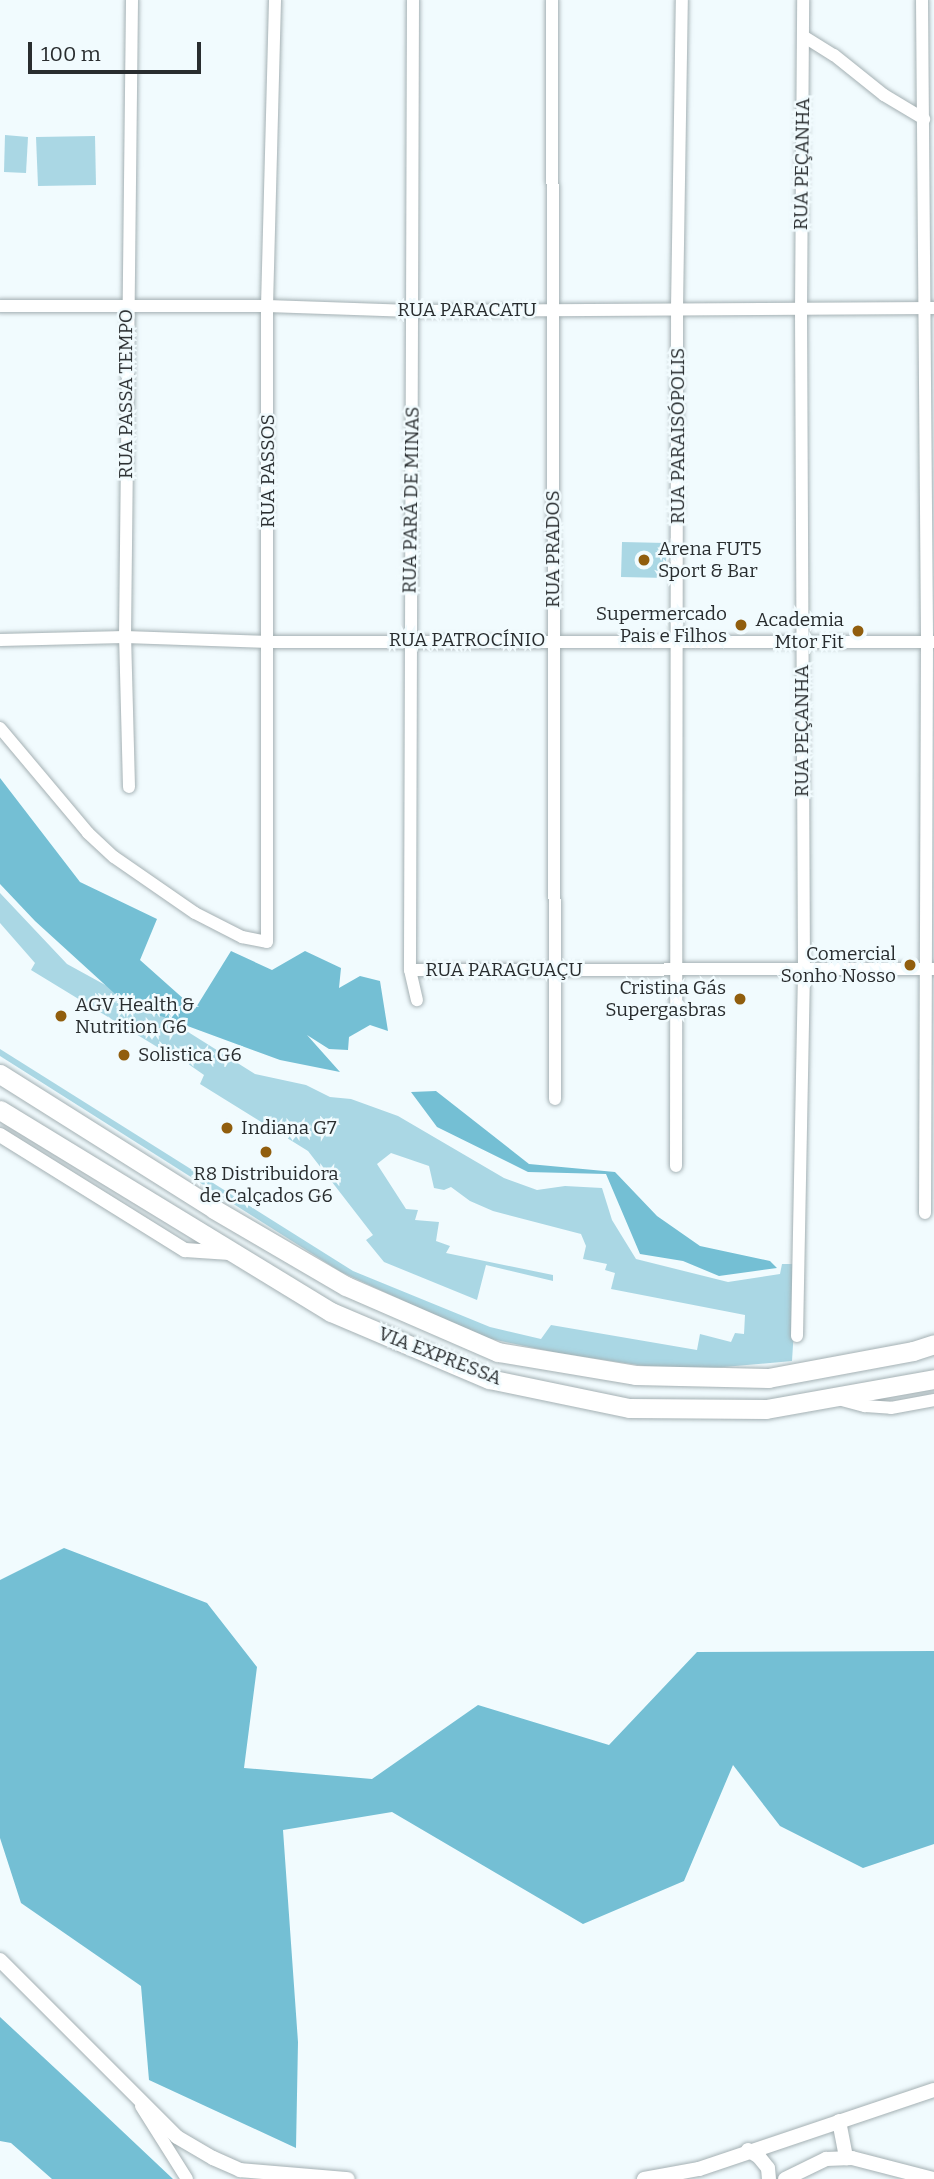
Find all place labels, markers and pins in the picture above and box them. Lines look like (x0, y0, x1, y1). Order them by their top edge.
place label: Arena FUT5 Sport & Bar (658, 538, 762, 582)
marker: Arena FUT5 Sport & Bar (636, 552, 652, 568)
place label: Supermercado Pais e Filhos (596, 603, 727, 647)
place label: Academia Mtor Fit (756, 609, 844, 653)
marker: Supermercado Pais e Filhos (733, 617, 749, 633)
marker: Academia Mtor Fit (850, 623, 866, 639)
place label: Comercial Sonho Nosso (781, 943, 896, 987)
marker: Comercial Sonho Nosso (902, 957, 918, 973)
place label: Cristina Gás Supergasbras (605, 977, 726, 1021)
marker: Cristina Gás Supergasbras (732, 991, 748, 1007)
place label: AGV Health & Nutrition G6 (75, 994, 195, 1038)
marker: AGV Health & Nutrition G6 (53, 1008, 69, 1024)
place label: Solistica G6 (138, 1044, 242, 1066)
marker: Solistica G6 (116, 1047, 132, 1063)
place label: Indiana G7 (241, 1117, 337, 1139)
marker: Indiana G7 (219, 1120, 235, 1136)
marker: R8 Distribuidora de Calçados G6 (258, 1144, 274, 1160)
place label: R8 Distribuidora de Calçados G6 (193, 1163, 339, 1207)

